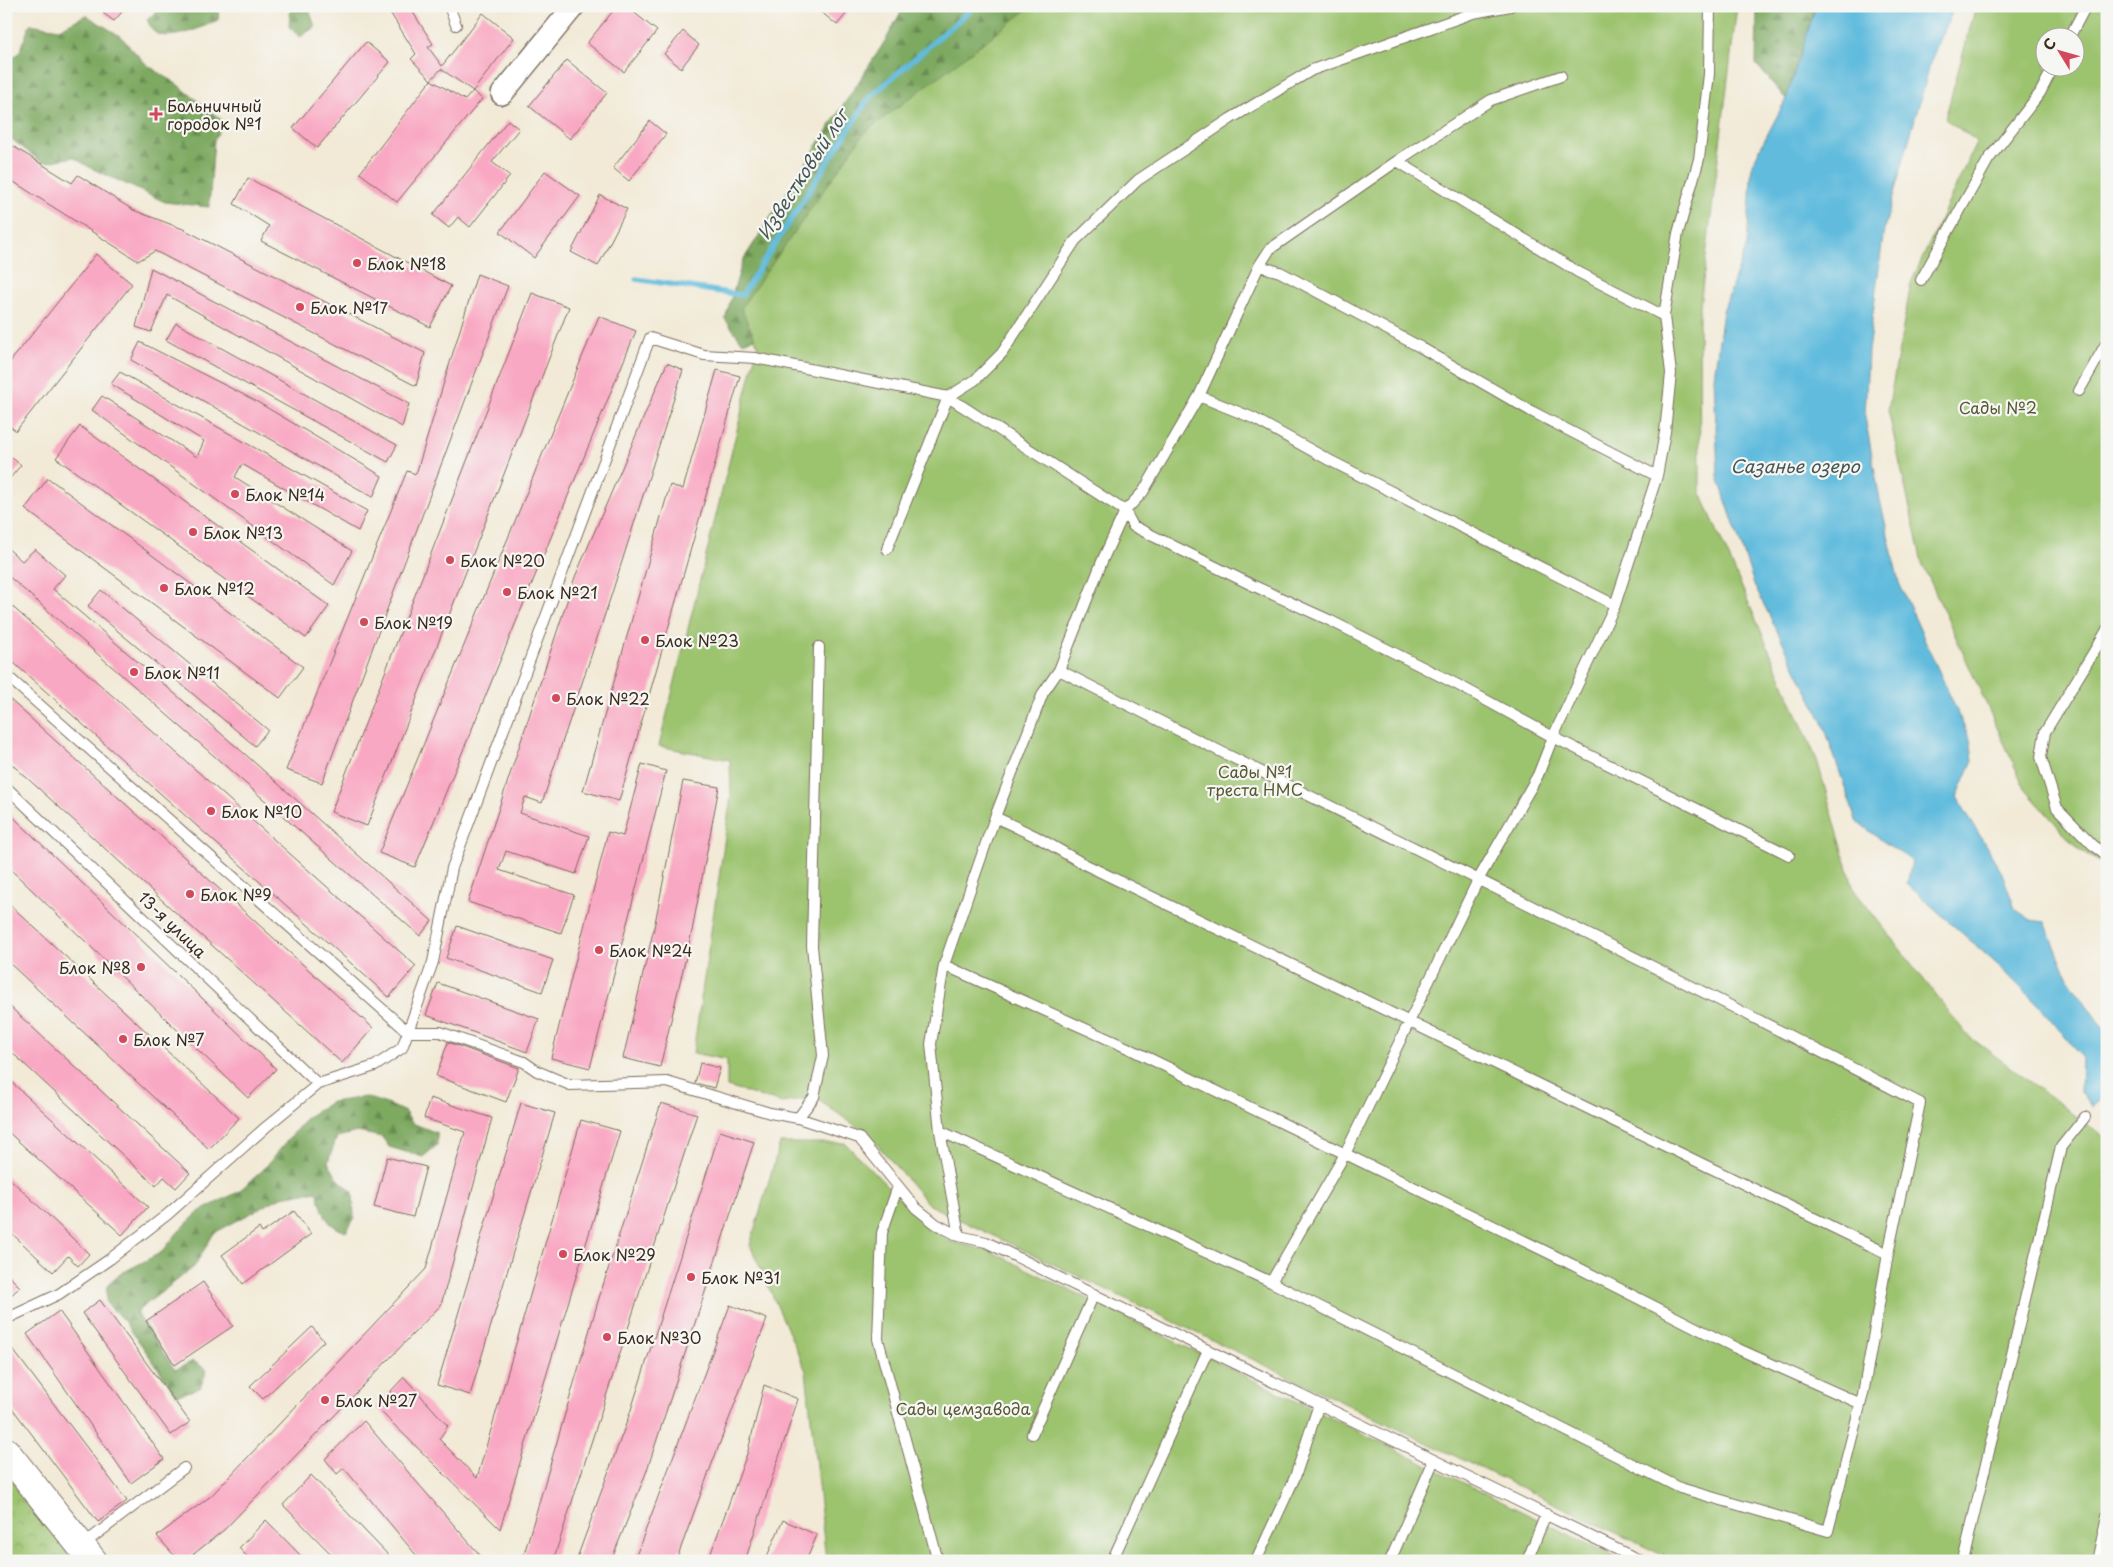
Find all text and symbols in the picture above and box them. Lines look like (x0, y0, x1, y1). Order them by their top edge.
north arrow (2036, 28, 2086, 78)
text: С (2038, 33, 2061, 54)
place label: Больничный городок №1 (167, 93, 262, 135)
water label: Известковый лог (750, 101, 856, 244)
marker: Больничный городок №1 (149, 107, 163, 121)
place label: Блок №18 (367, 251, 446, 275)
marker: Блок №18 (351, 257, 363, 269)
place label: Блок №17 (310, 295, 388, 319)
marker: Блок №17 (294, 301, 306, 313)
park label: Сады №2 (1959, 395, 2037, 419)
water label: Сазанье озеро (1730, 452, 1860, 479)
place label: Блок №14 (245, 482, 325, 506)
marker: Блок №14 (229, 488, 241, 500)
place label: Блок №13 (203, 520, 283, 544)
marker: Блок №13 (187, 526, 199, 538)
place label: Блок №20 (460, 548, 545, 572)
marker: Блок №20 (444, 554, 456, 566)
place label: Блок №12 (174, 576, 255, 600)
place label: Блок №21 (517, 580, 598, 604)
marker: Блок №12 (158, 582, 170, 594)
marker: Блок №21 (501, 586, 513, 598)
place label: Блок №19 (374, 610, 453, 634)
marker: Блок №19 (358, 616, 370, 628)
place label: Блок №23 (655, 628, 739, 652)
marker: Блок №23 (639, 634, 651, 646)
place label: Блок №11 (144, 660, 220, 684)
marker: Блок №11 (128, 666, 140, 678)
place label: Блок №22 (566, 686, 650, 710)
marker: Блок №22 (550, 692, 562, 704)
park label: Сады №1 треста НМС (1207, 759, 1303, 801)
place label: Блок №10 (221, 799, 302, 823)
marker: Блок №10 (205, 805, 217, 817)
place label: Блок №9 (200, 882, 272, 906)
street label: 13-я улица (133, 885, 213, 963)
marker: Блок №9 (184, 888, 196, 900)
place label: Блок №24 (609, 938, 693, 962)
marker: Блок №24 (593, 944, 605, 956)
place label: Блок №8 (59, 955, 131, 979)
marker: Блок №8 (135, 961, 147, 973)
place label: Блок №7 (133, 1027, 204, 1051)
marker: Блок №7 (117, 1033, 129, 1045)
place label: Блок №29 (573, 1242, 656, 1266)
marker: Блок №29 (557, 1248, 569, 1260)
place label: Блок №31 (701, 1265, 780, 1289)
marker: Блок №31 (685, 1271, 697, 1283)
place label: Блок №30 (617, 1325, 701, 1349)
marker: Блок №30 (601, 1331, 613, 1343)
place label: Блок №27 (335, 1388, 417, 1412)
marker: Блок №27 (319, 1394, 331, 1406)
park label: Сады цемзавода (895, 1396, 1031, 1420)

